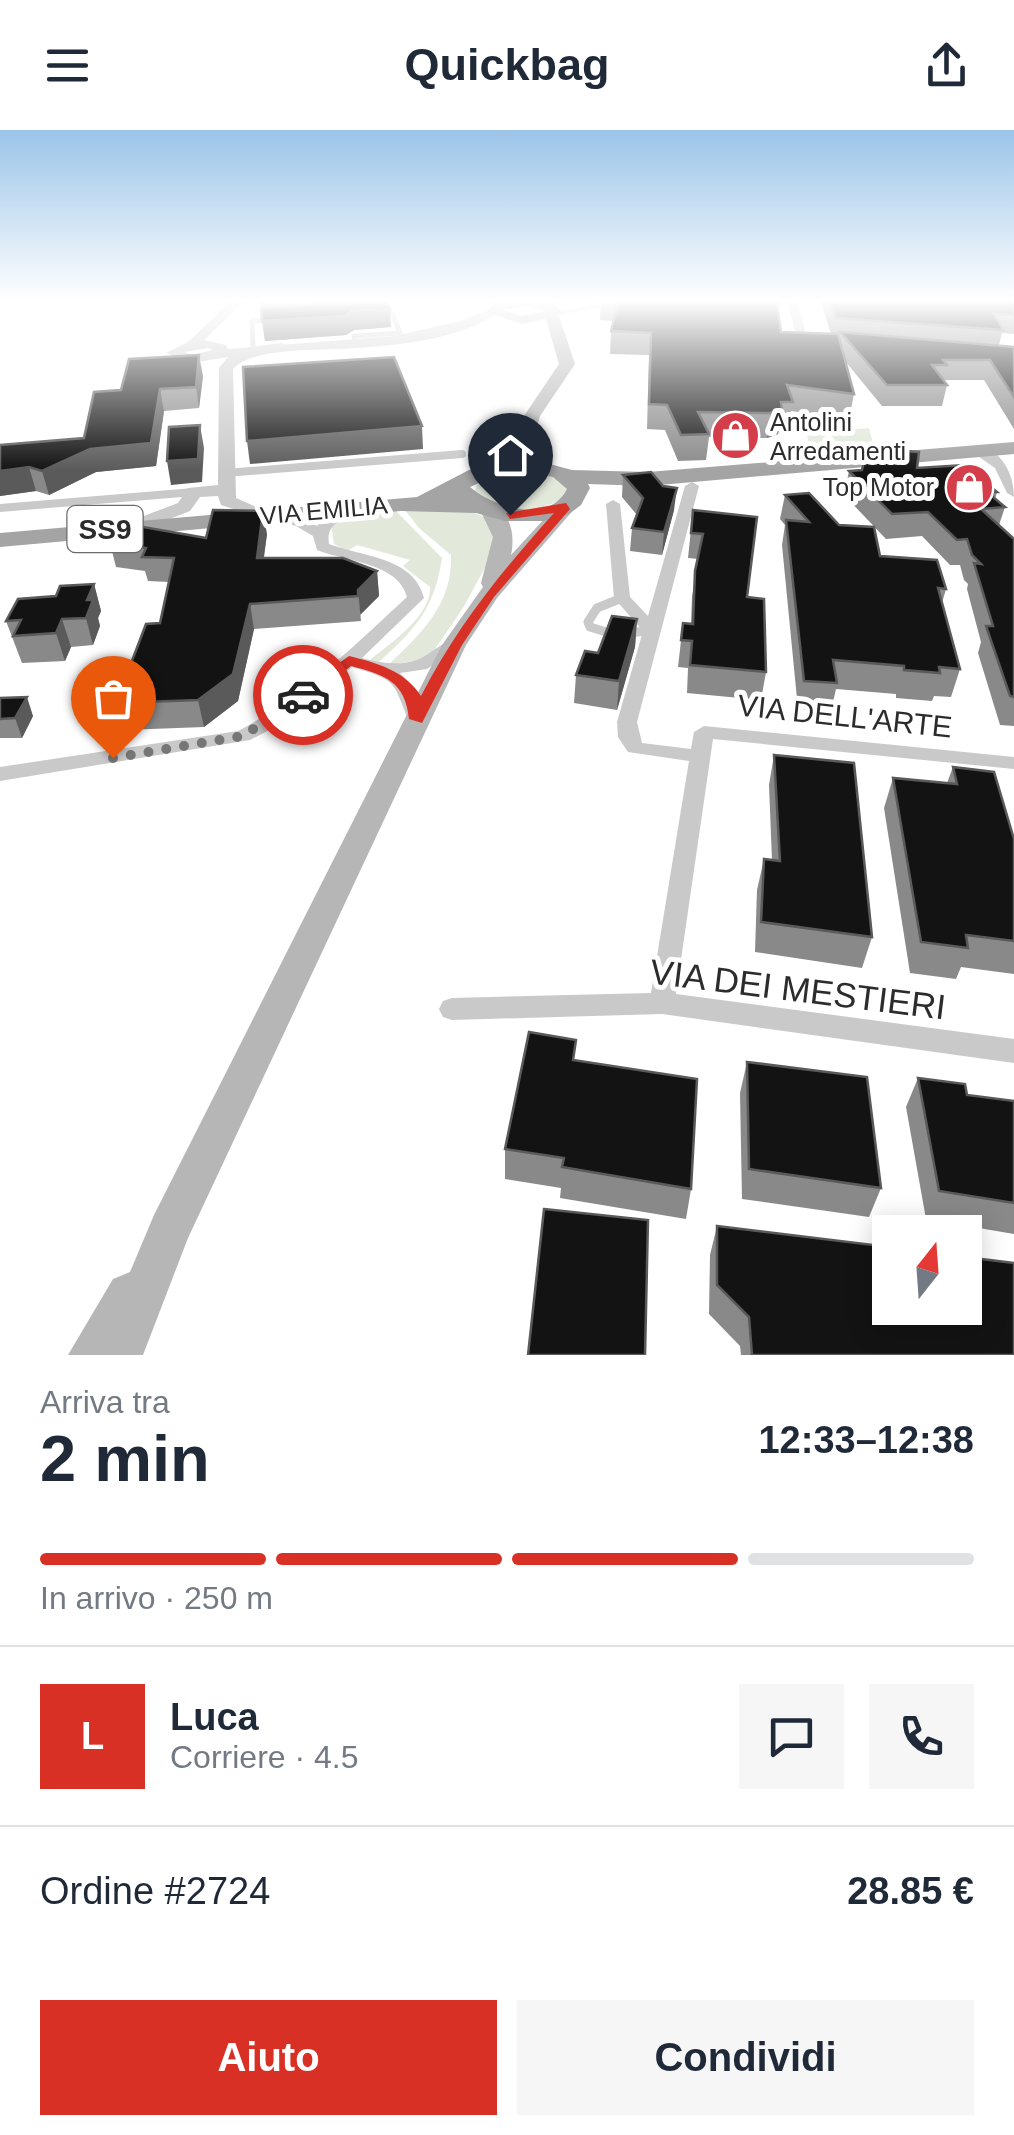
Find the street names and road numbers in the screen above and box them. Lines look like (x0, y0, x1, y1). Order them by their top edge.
street label: VIA EMILIA (259, 490, 389, 530)
road number: SS9 (68, 506, 142, 552)
street label: VIA DELL'ARTE (736, 688, 954, 744)
street label: VIA DEI MESTIERI (648, 952, 948, 1026)

